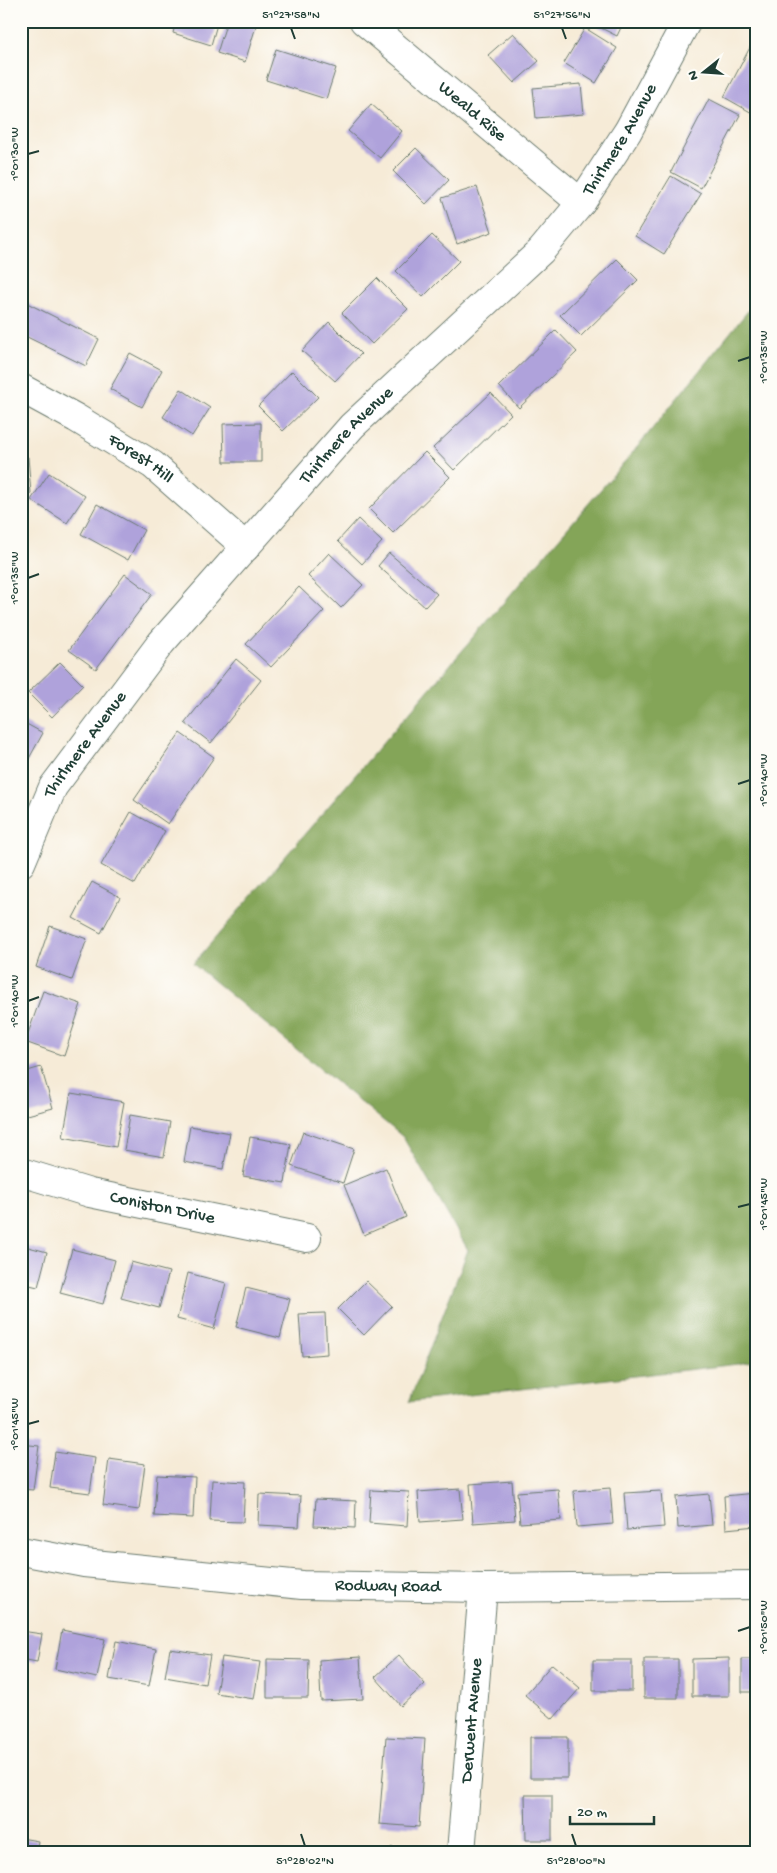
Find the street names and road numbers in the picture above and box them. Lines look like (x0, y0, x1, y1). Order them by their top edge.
street label: Weald Rise (434, 77, 511, 147)
street label: Thirlmere Avenue (578, 80, 662, 200)
street label: Thirlmere Avenue (295, 382, 399, 489)
street label: Forest Hill (103, 429, 178, 488)
street label: Thirlmere Avenue (39, 686, 132, 801)
street label: Coniston Drive (108, 1187, 218, 1229)
street label: Rodway Road (335, 1575, 442, 1598)
street label: Derwent Avenue (456, 1657, 488, 1785)

